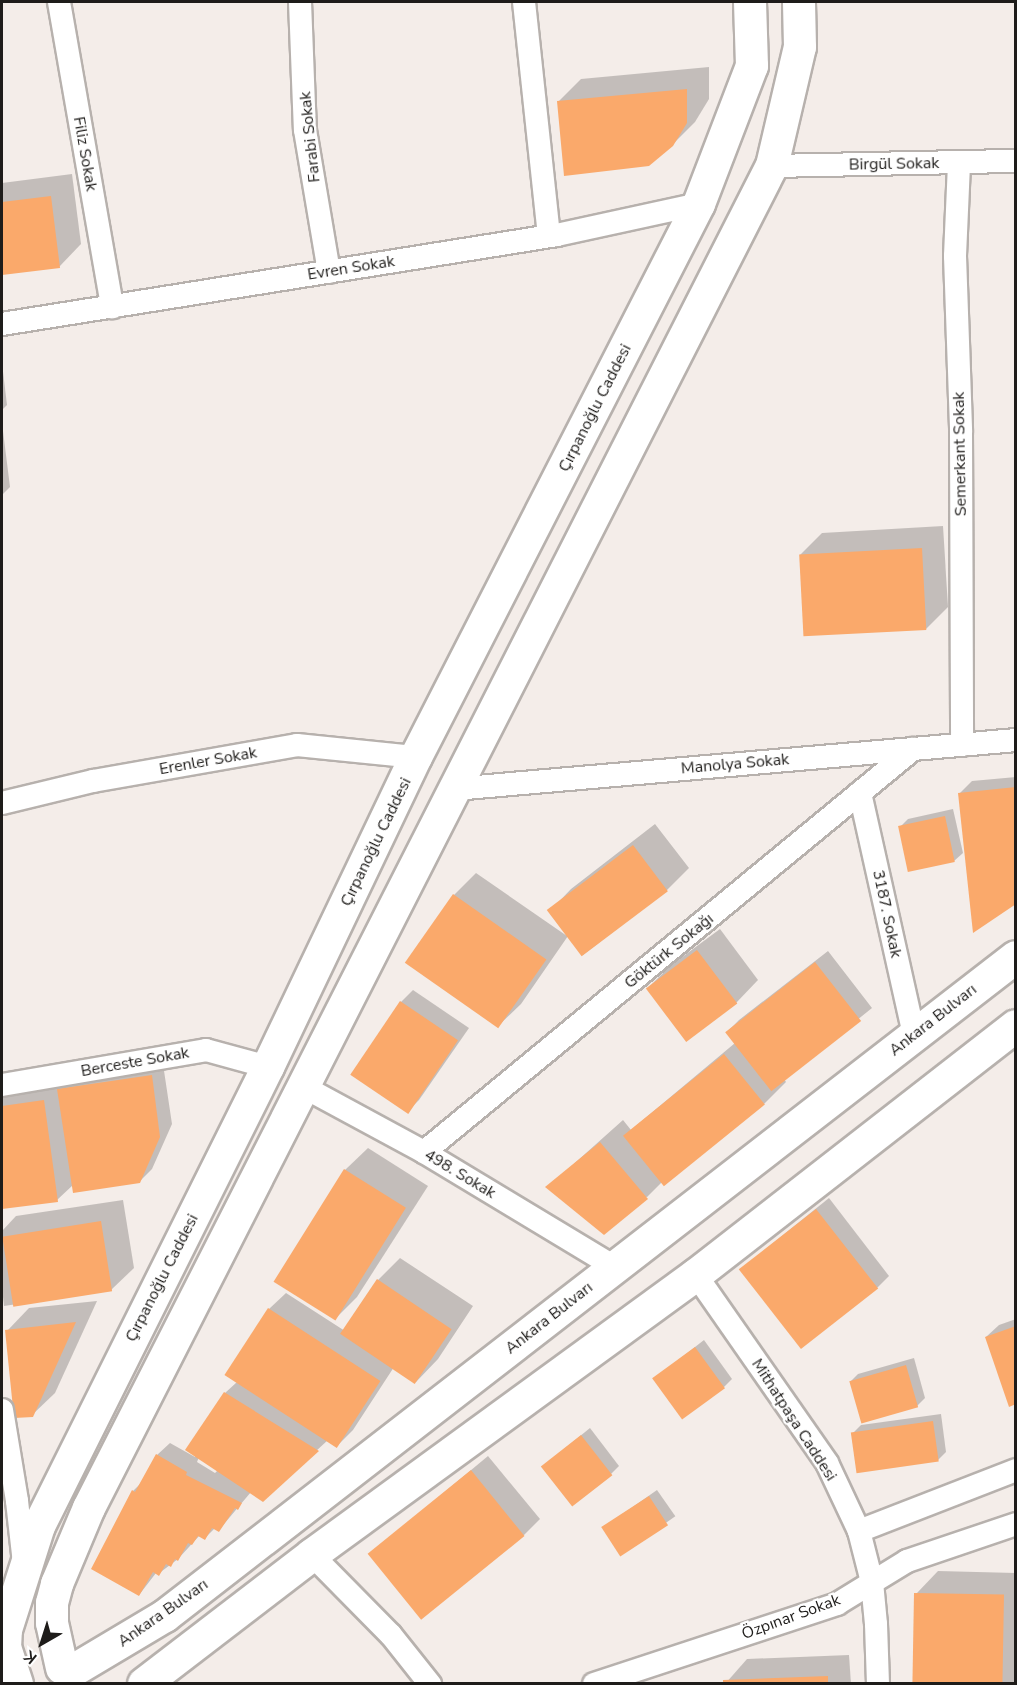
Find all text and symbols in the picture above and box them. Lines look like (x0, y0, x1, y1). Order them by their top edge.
street label: Farabi Sokak (296, 91, 324, 183)
street label: Filiz Sokak (69, 115, 101, 193)
street label: Birgül Sokak (849, 154, 939, 174)
street label: Evren Sokak (306, 252, 396, 284)
street label: Çırpanoğlu Caddesi (554, 341, 636, 475)
street label: Semerkant Sokak (949, 392, 971, 516)
street label: Erenler Sokak (158, 743, 258, 779)
street label: Manolya Sokak (680, 750, 790, 778)
street label: Çırpanoğlu Caddesi (337, 775, 415, 909)
street label: 3187. Sokak (868, 868, 906, 960)
street label: Göktürk Sokağı (621, 909, 717, 993)
street label: Ankara Bulvarı (885, 980, 981, 1060)
street label: Berceste Sokak (79, 1043, 191, 1081)
street label: 498. Sokak (421, 1145, 499, 1203)
street label: Çırpanoğlu Caddesi (121, 1211, 203, 1345)
street label: Ankara Bulvarı (501, 1278, 597, 1358)
street label: Mithatpaşa Caddesi (747, 1355, 841, 1485)
street label: Ankara Bulvarı (114, 1575, 212, 1651)
street label: Özpınar Sokak (739, 1590, 843, 1644)
north arrow (12, 1613, 72, 1673)
text: K (20, 1645, 42, 1669)

